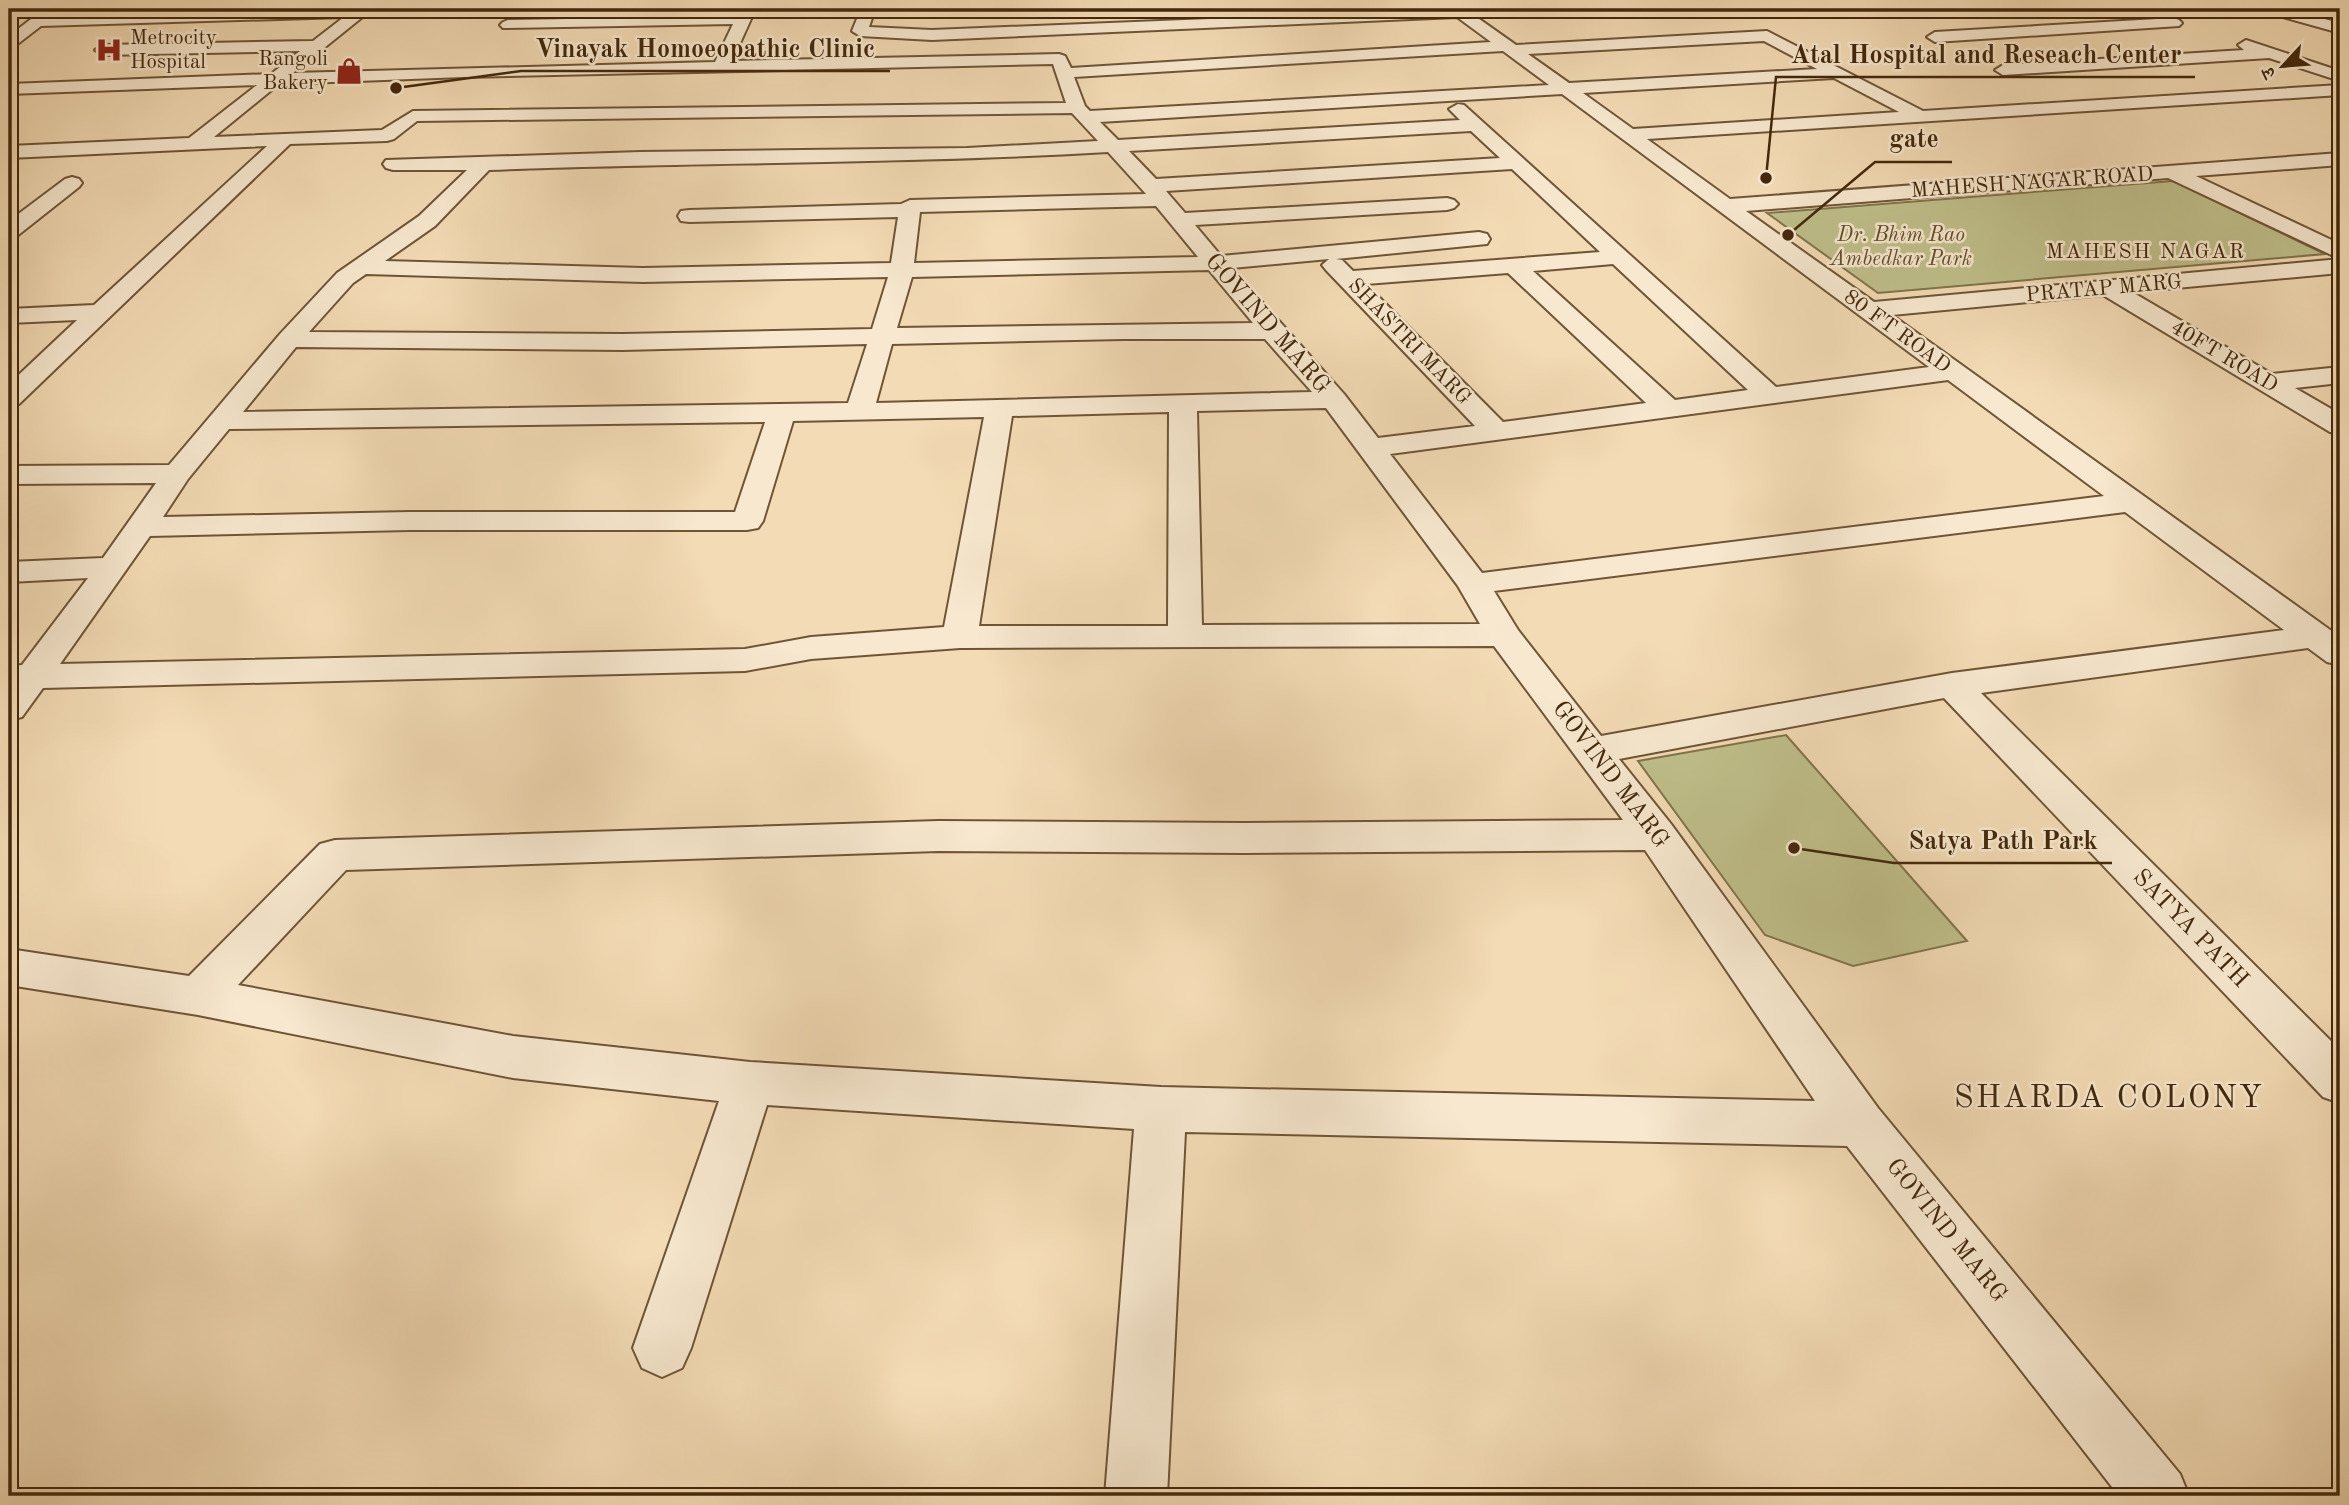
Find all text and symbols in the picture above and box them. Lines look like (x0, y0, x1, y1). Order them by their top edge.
callout: Vinayak Homoeopathic Clinic (521, 24, 890, 71)
place label: Metrocity Hospital (130, 28, 217, 73)
callout: Atal Hospital and Reseach Center (1776, 30, 2195, 77)
north arrow (2248, 32, 2318, 102)
hospital icon: Metrocity Hospital (94, 35, 124, 65)
text: Vinayak Homoeopathic Clinic (535, 37, 875, 63)
text: Atal Hospital and Reseach Center (1791, 43, 2181, 69)
place label: Rangoli Bakery (258, 49, 328, 94)
shop icon: Rangoli Bakery (334, 56, 364, 86)
text: उ (2259, 63, 2282, 83)
callout: gate (1875, 115, 1952, 162)
text: gate (1889, 127, 1939, 153)
street label: MAHESH NAGAR ROAD (1910, 164, 2154, 202)
park label: Dr. Bhim Rao Ambedkar Park (1829, 225, 1972, 270)
district label: MAHESH NAGAR (2046, 242, 2246, 263)
street label: GOVIND MARG (1200, 249, 1334, 399)
street label: PRATAP MARG (2025, 272, 2183, 306)
street label: SHASTRI MARG (1344, 275, 1474, 409)
street label: 80 FT ROAD (1840, 286, 1954, 378)
street label: 40FT ROAD (2167, 317, 2281, 397)
street label: GOVIND MARG (1547, 697, 1673, 853)
callout: Satya Path Park (1894, 816, 2112, 863)
text: Satya Path Park (1908, 829, 2098, 855)
street label: SATYA PATH (2128, 865, 2252, 993)
district label: SHARDA COLONY (1954, 1083, 2264, 1115)
street label: GOVIND MARG (1881, 1155, 2011, 1307)

